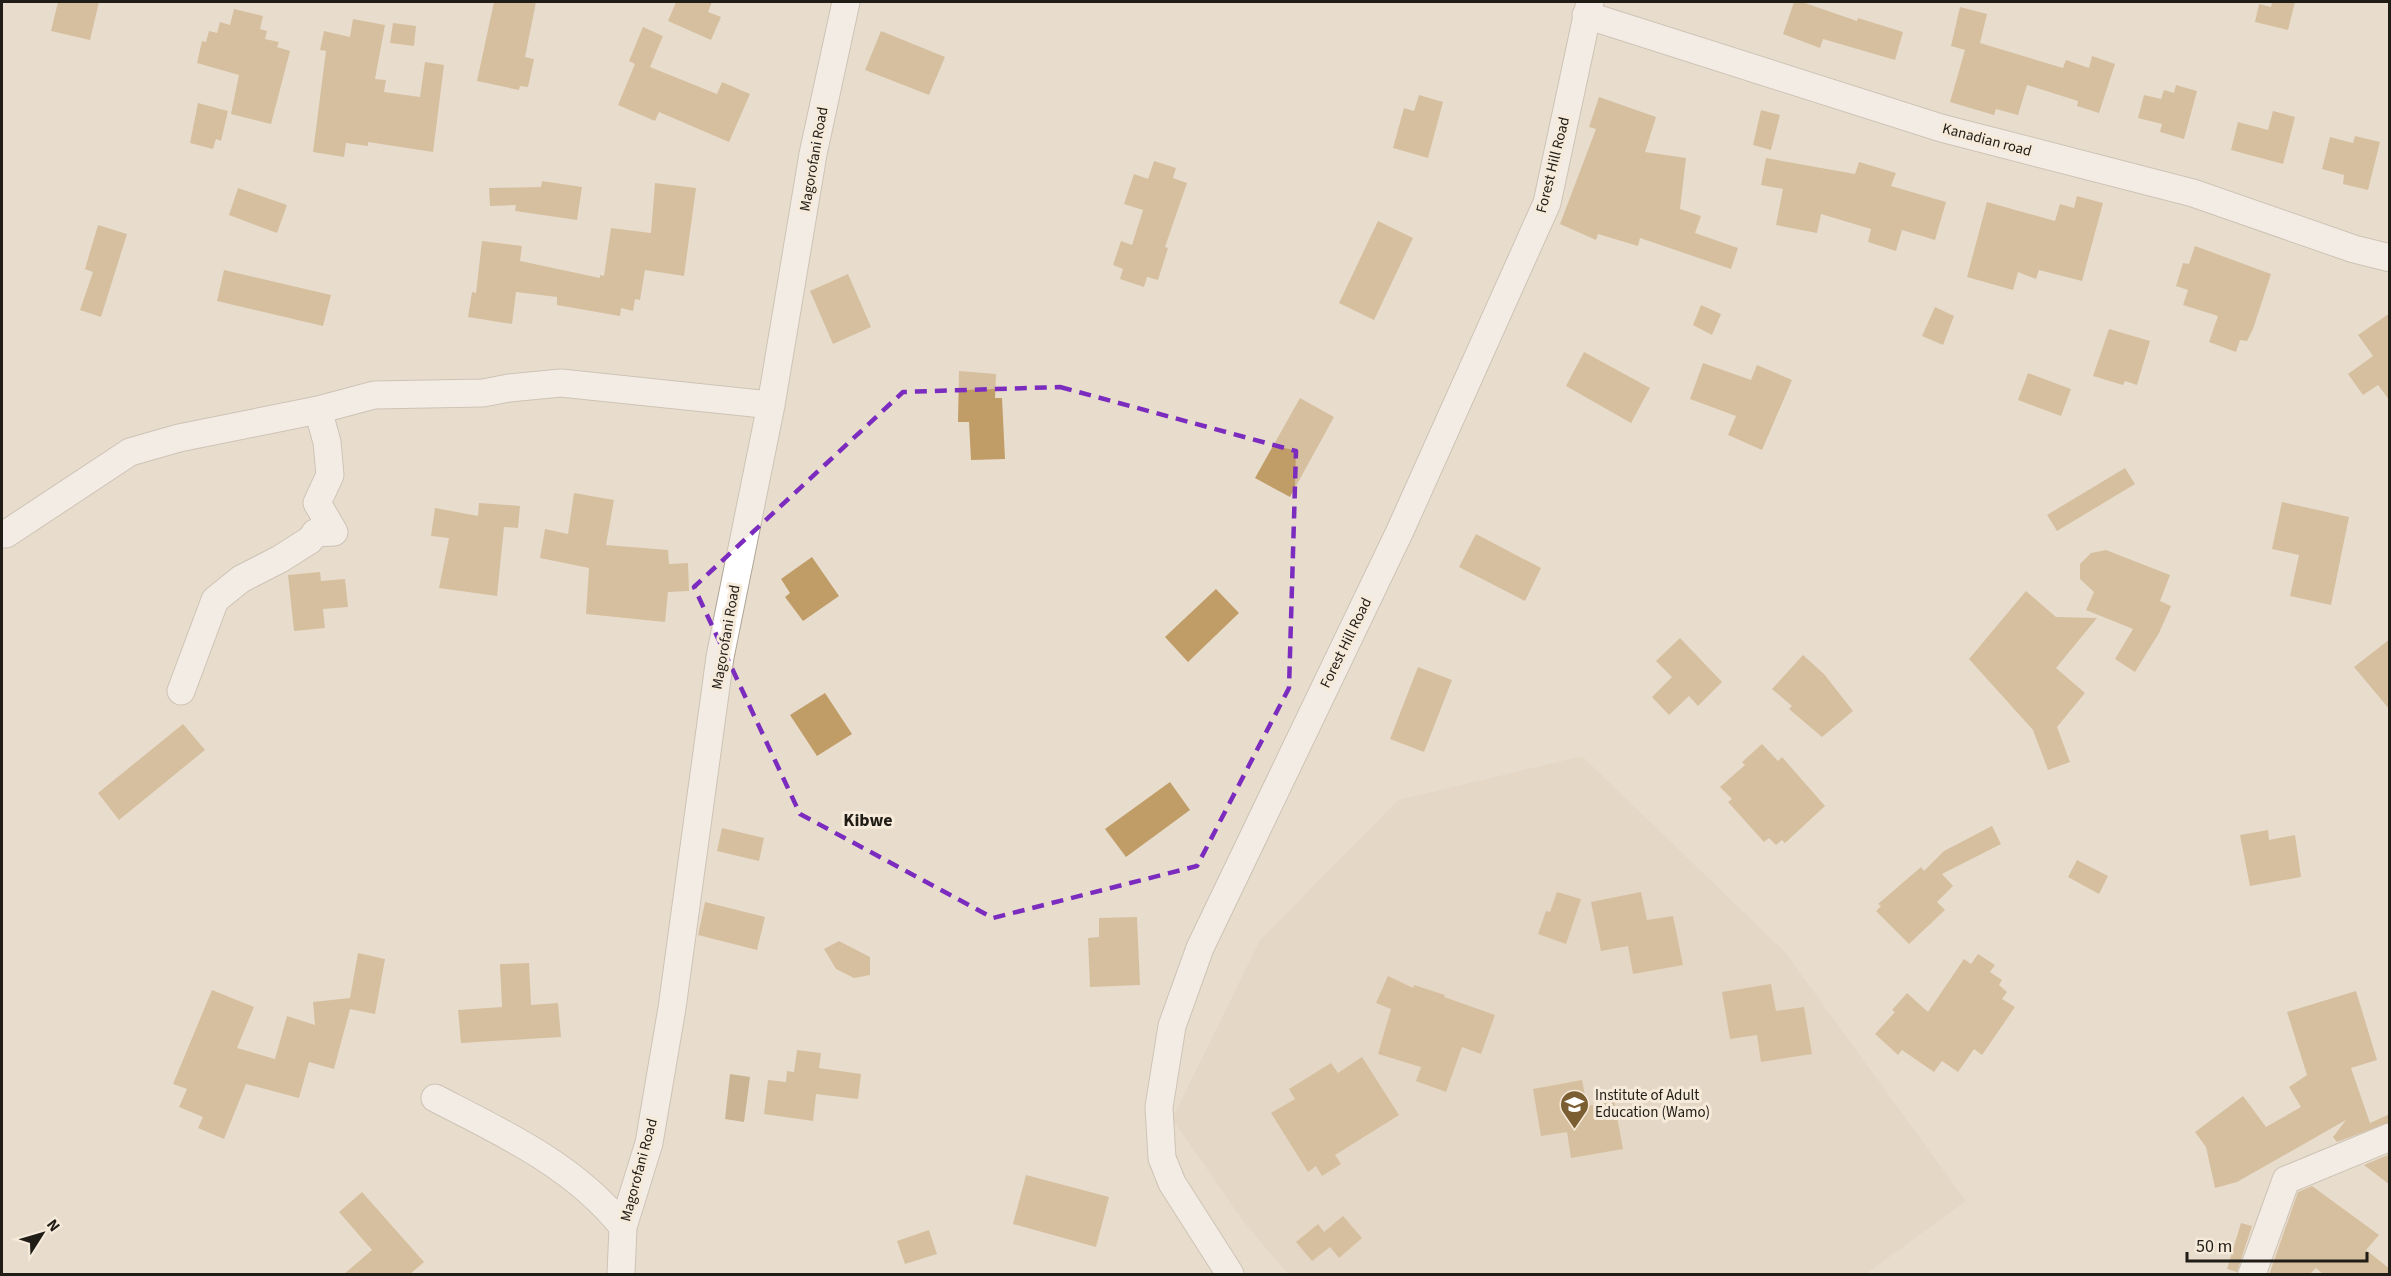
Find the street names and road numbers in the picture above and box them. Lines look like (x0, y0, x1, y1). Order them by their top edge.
street label: Magorofani Road (794, 105, 834, 213)
street label: Forest Hill Road (1531, 115, 1575, 215)
street label: Kanadian road (1940, 118, 2034, 162)
street label: Magorofani Road (706, 583, 746, 691)
street label: Forest Hill Road (1315, 594, 1377, 692)
street label: Magorofani Road (615, 1116, 663, 1224)

